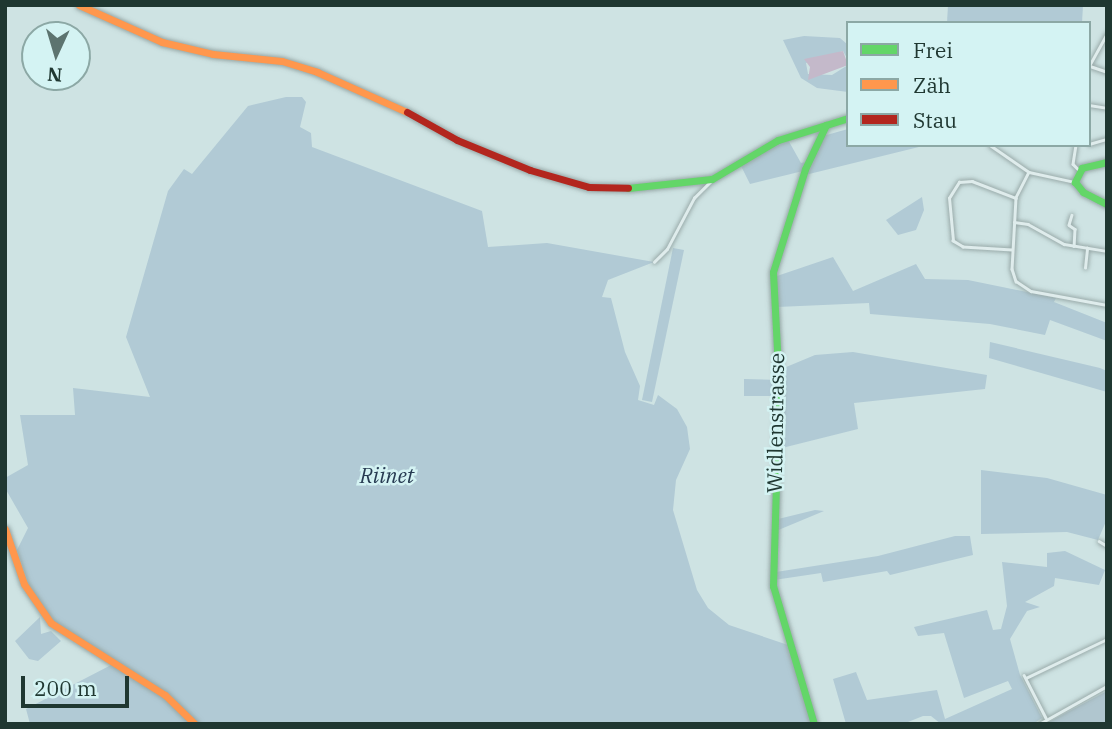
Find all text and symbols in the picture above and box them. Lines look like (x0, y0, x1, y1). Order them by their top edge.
north arrow (21, 21, 91, 91)
legend (846, 21, 1091, 147)
text: Frei (913, 36, 953, 64)
text: N (46, 62, 63, 87)
text: Zäh (913, 71, 951, 99)
text: Stau (913, 106, 957, 134)
street label: Widlenstrasse (761, 353, 789, 493)
park label: Riinet (360, 462, 414, 488)
scale bar (24, 662, 133, 706)
text: 200 m (34, 674, 97, 702)

